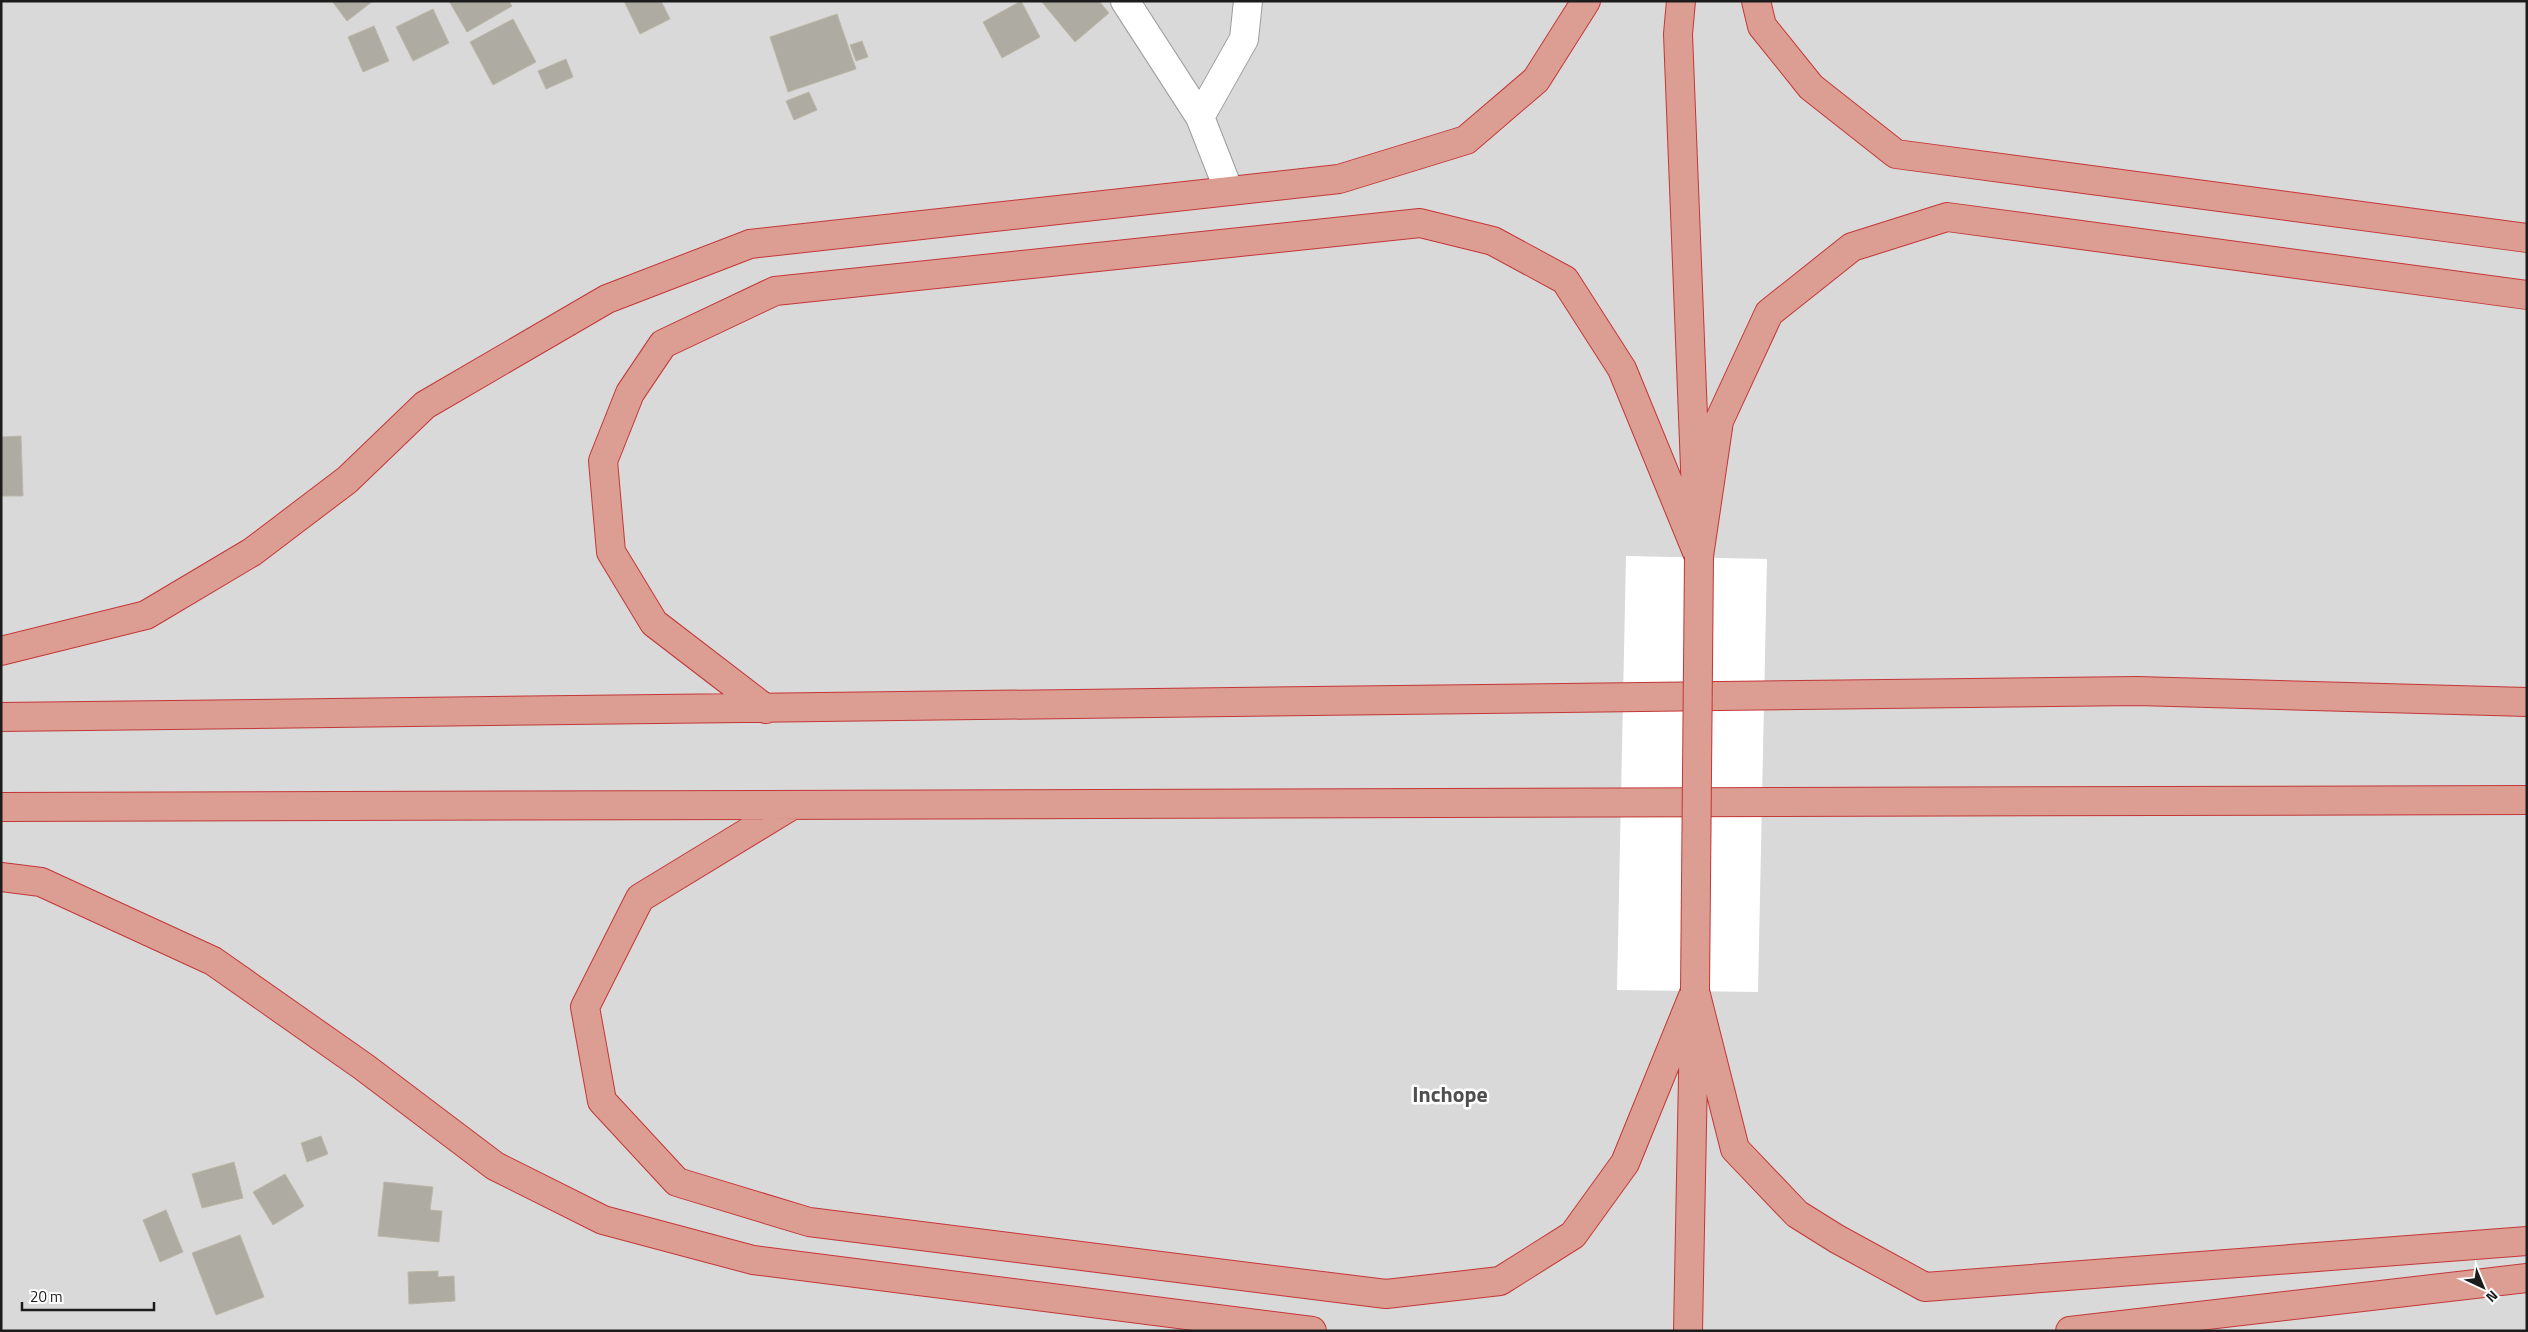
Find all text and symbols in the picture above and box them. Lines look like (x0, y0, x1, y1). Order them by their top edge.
district label: Inchope (1412, 1077, 1488, 1111)
north arrow (2458, 1262, 2508, 1312)
scale bar (22, 1280, 155, 1312)
text: 20 m (30, 1285, 63, 1308)
text: N (2482, 1286, 2503, 1308)

